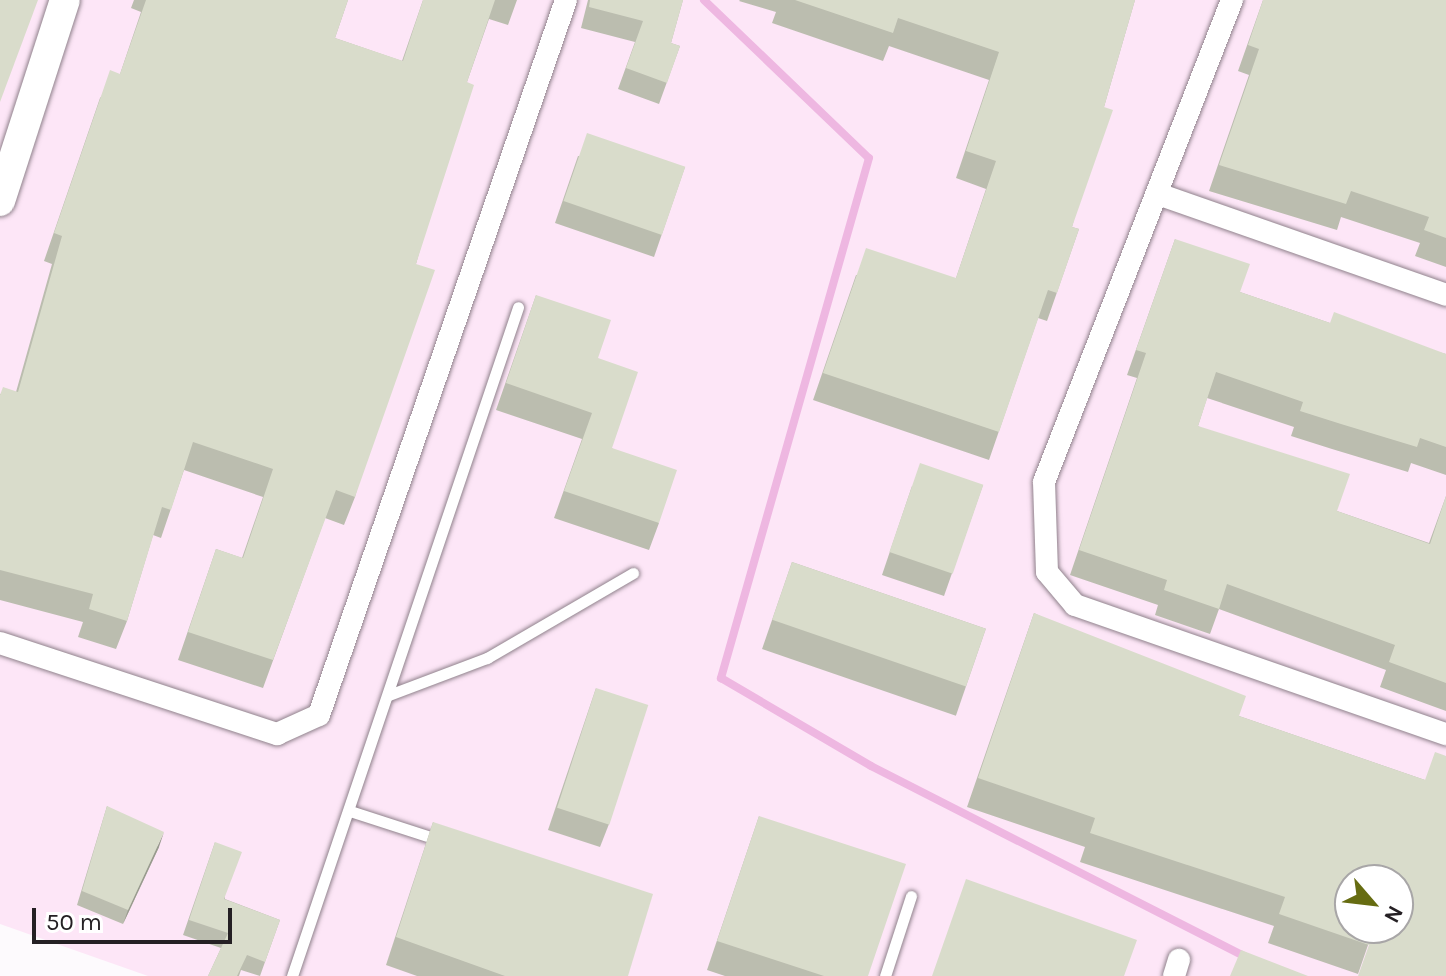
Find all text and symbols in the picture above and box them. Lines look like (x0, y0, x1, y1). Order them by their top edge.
north arrow (1334, 864, 1414, 944)
scale bar (36, 892, 236, 942)
text: N (1378, 901, 1409, 927)
text: 50 m (46, 908, 102, 936)

